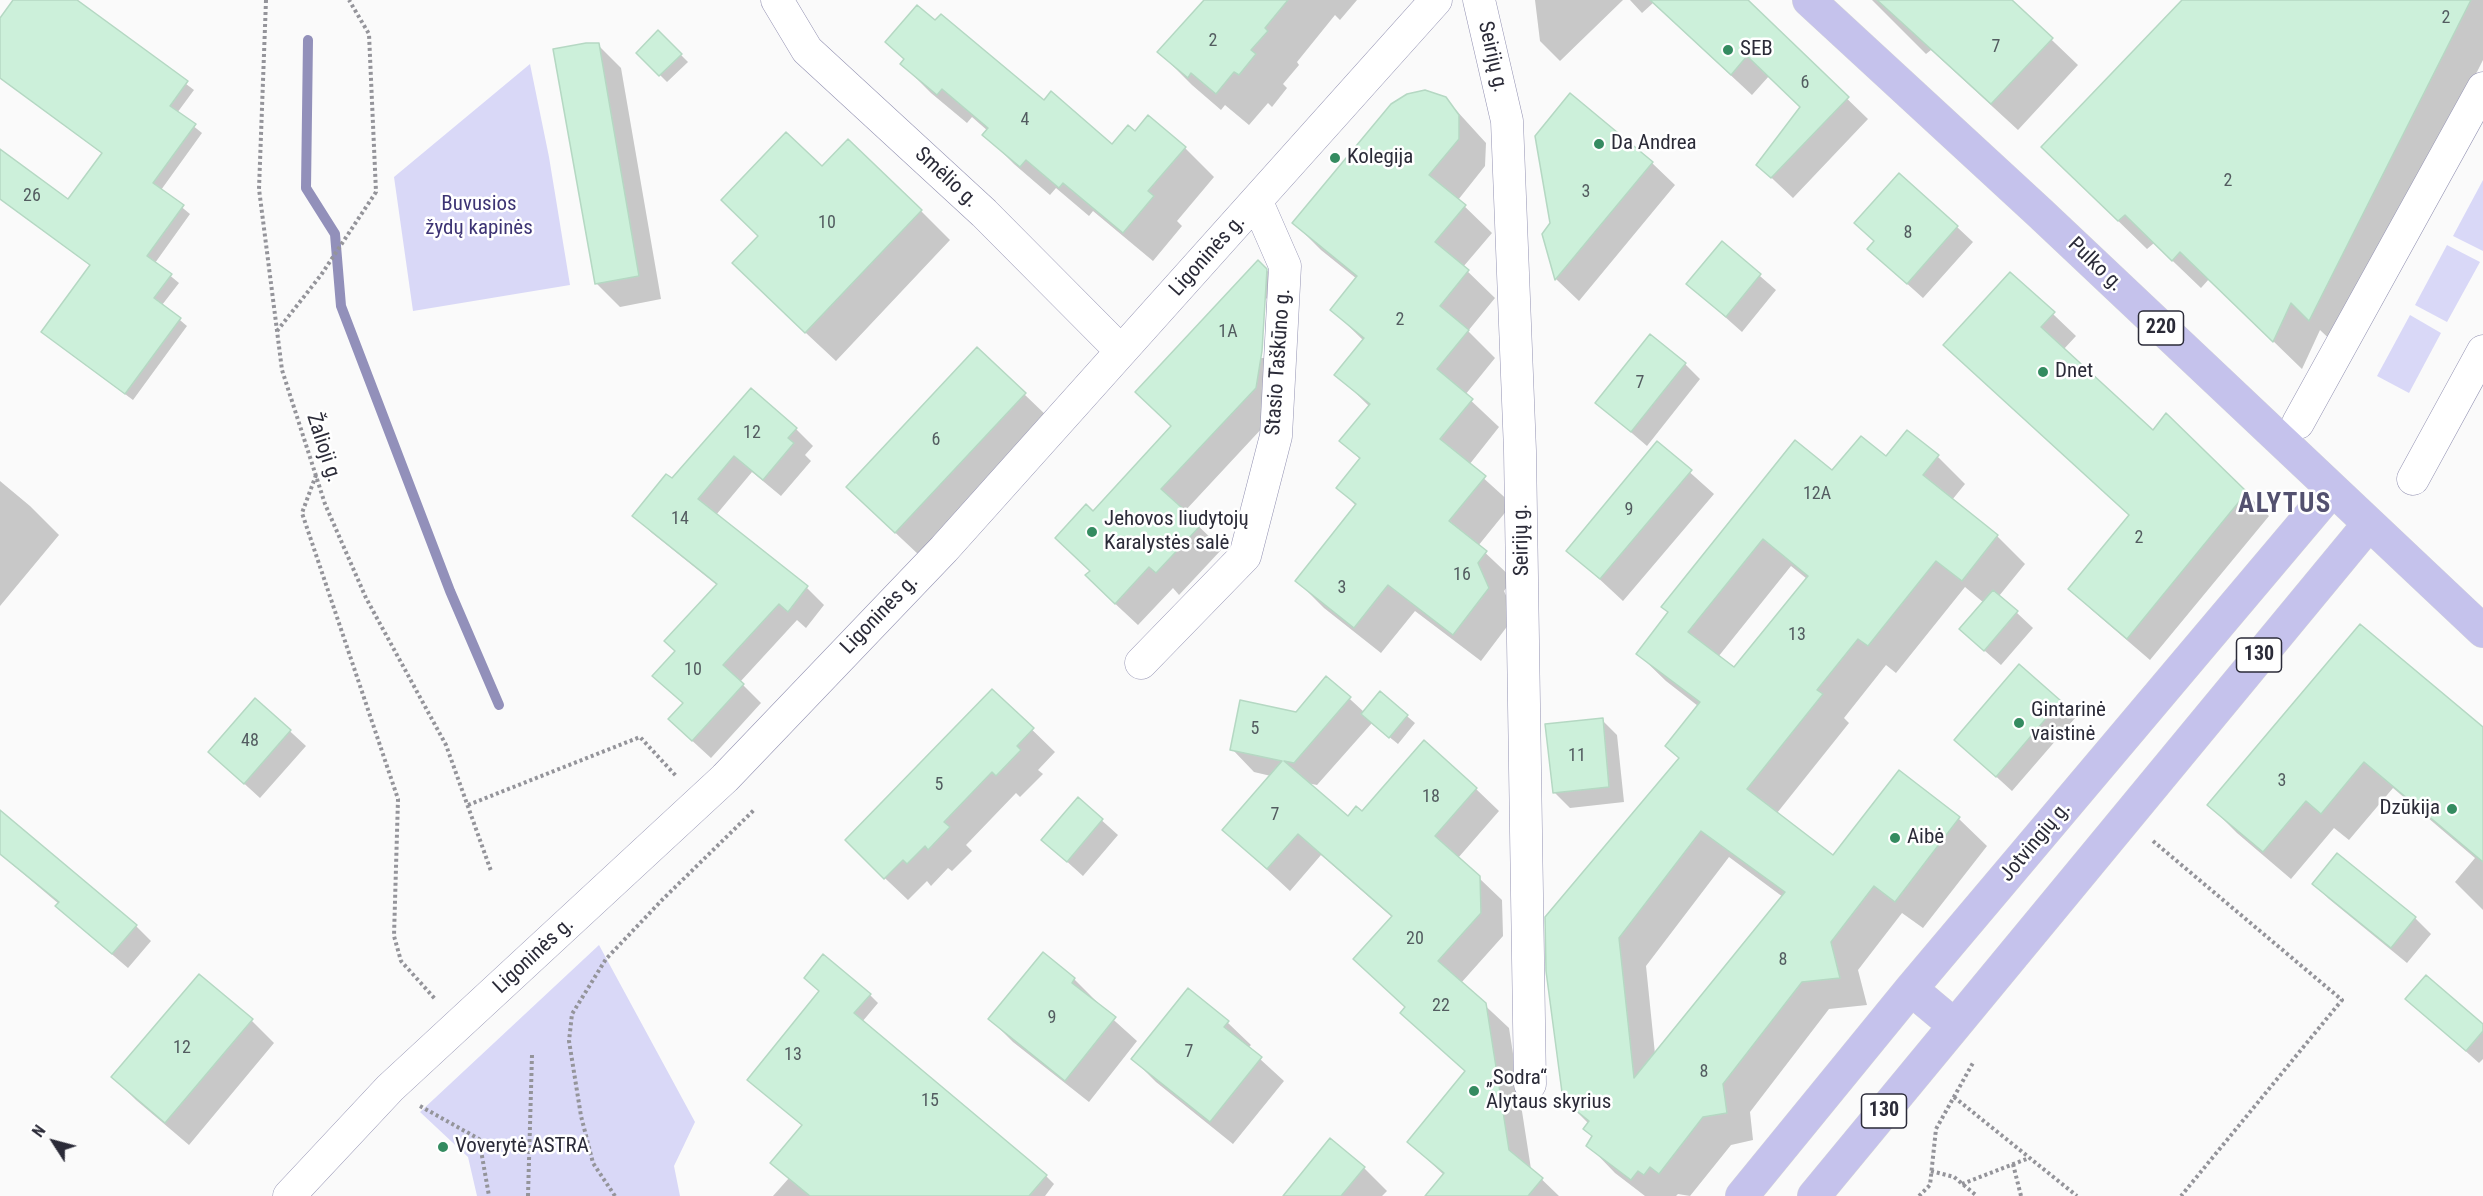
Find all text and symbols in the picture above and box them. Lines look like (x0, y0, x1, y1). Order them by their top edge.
house number: 2 (2442, 7, 2450, 29)
street label: Seirijų g. (1472, 19, 1512, 95)
house number: 2 (1209, 30, 1217, 52)
house number: 7 (1992, 36, 2000, 58)
place label: SEB (1740, 37, 1773, 63)
marker: SEB (1721, 43, 1735, 57)
house number: 6 (1801, 72, 1809, 94)
house number: 4 (1021, 109, 1029, 131)
place label: Da Andrea (1611, 131, 1697, 157)
marker: Da Andrea (1592, 137, 1606, 151)
street label: Smėlio g. (909, 142, 983, 214)
place label: Kolegija (1347, 145, 1413, 171)
marker: Kolegija (1328, 151, 1342, 165)
house number: 2 (2224, 170, 2232, 192)
house number: 3 (1582, 181, 1590, 203)
house number: 26 (23, 185, 41, 207)
park label: Buvusios žydų kapinės (425, 192, 533, 242)
street label: Ligoninės g. (1165, 210, 1251, 302)
house number: 10 (818, 212, 836, 234)
house number: 8 (1904, 222, 1912, 244)
street label: Pulko g. (2062, 233, 2128, 297)
street label: Stasio Taškūno g. (1261, 288, 1297, 436)
house number: 2 (1396, 309, 1404, 331)
road number: 220 (2138, 311, 2184, 345)
house number: 1A (1218, 321, 1238, 343)
place label: Dnet (2055, 359, 2093, 385)
marker: Dnet (2036, 365, 2050, 379)
house number: 7 (1636, 372, 1644, 394)
street label: Žalioji g. (300, 410, 346, 486)
house number: 12 (743, 422, 761, 444)
house number: 6 (932, 429, 940, 451)
house number: 12A (1803, 483, 1831, 505)
district label: ALYTUS (2238, 489, 2332, 521)
house number: 9 (1625, 499, 1633, 521)
street label: Seirijų g. (1509, 504, 1535, 576)
place label: Jehovos liudytojų Karalystės salė (1104, 507, 1249, 557)
house number: 14 (671, 508, 689, 530)
marker: Jehovos liudytojų Karalystės salė (1085, 525, 1099, 539)
house number: 2 (2135, 527, 2143, 549)
house number: 16 (1453, 564, 1471, 586)
street label: Ligoninės g. (836, 570, 924, 660)
house number: 3 (1338, 577, 1346, 599)
house number: 13 (1788, 624, 1806, 646)
road number: 130 (2236, 638, 2282, 672)
house number: 10 (684, 659, 702, 681)
place label: Gintarinė vaistinė (2031, 698, 2106, 748)
marker: Gintarinė vaistinė (2012, 716, 2026, 730)
house number: 5 (1251, 718, 1259, 740)
house number: 48 (241, 730, 259, 752)
house number: 11 (1568, 745, 1586, 767)
house number: 3 (2278, 770, 2286, 792)
house number: 5 (935, 774, 943, 796)
house number: 18 (1422, 786, 1440, 808)
place label: Dzūkija (2380, 796, 2440, 822)
street label: Jotvingių g. (1995, 797, 2077, 887)
marker: Dzūkija (2445, 802, 2459, 816)
house number: 7 (1271, 804, 1279, 826)
place label: Aibė (1907, 825, 1944, 851)
marker: Aibė (1888, 831, 1902, 845)
street label: Ligoninės g. (488, 912, 580, 1000)
house number: 20 (1406, 928, 1424, 950)
house number: 8 (1779, 949, 1787, 971)
house number: 22 (1432, 995, 1450, 1017)
house number: 9 (1048, 1007, 1056, 1029)
house number: 12 (173, 1037, 191, 1059)
house number: 7 (1185, 1041, 1193, 1063)
house number: 13 (784, 1044, 802, 1066)
house number: 8 (1700, 1061, 1708, 1083)
place label: „Sodra“ Alytaus skyrius (1486, 1066, 1611, 1116)
marker: „Sodra“ Alytaus skyrius (1467, 1084, 1481, 1098)
house number: 15 (921, 1090, 939, 1112)
road number: 130 (1862, 1094, 1906, 1128)
north arrow (24, 1112, 84, 1172)
text: N (28, 1122, 50, 1141)
place label: Voverytė ASTRA (455, 1134, 589, 1160)
marker: Voverytė ASTRA (436, 1140, 450, 1154)

